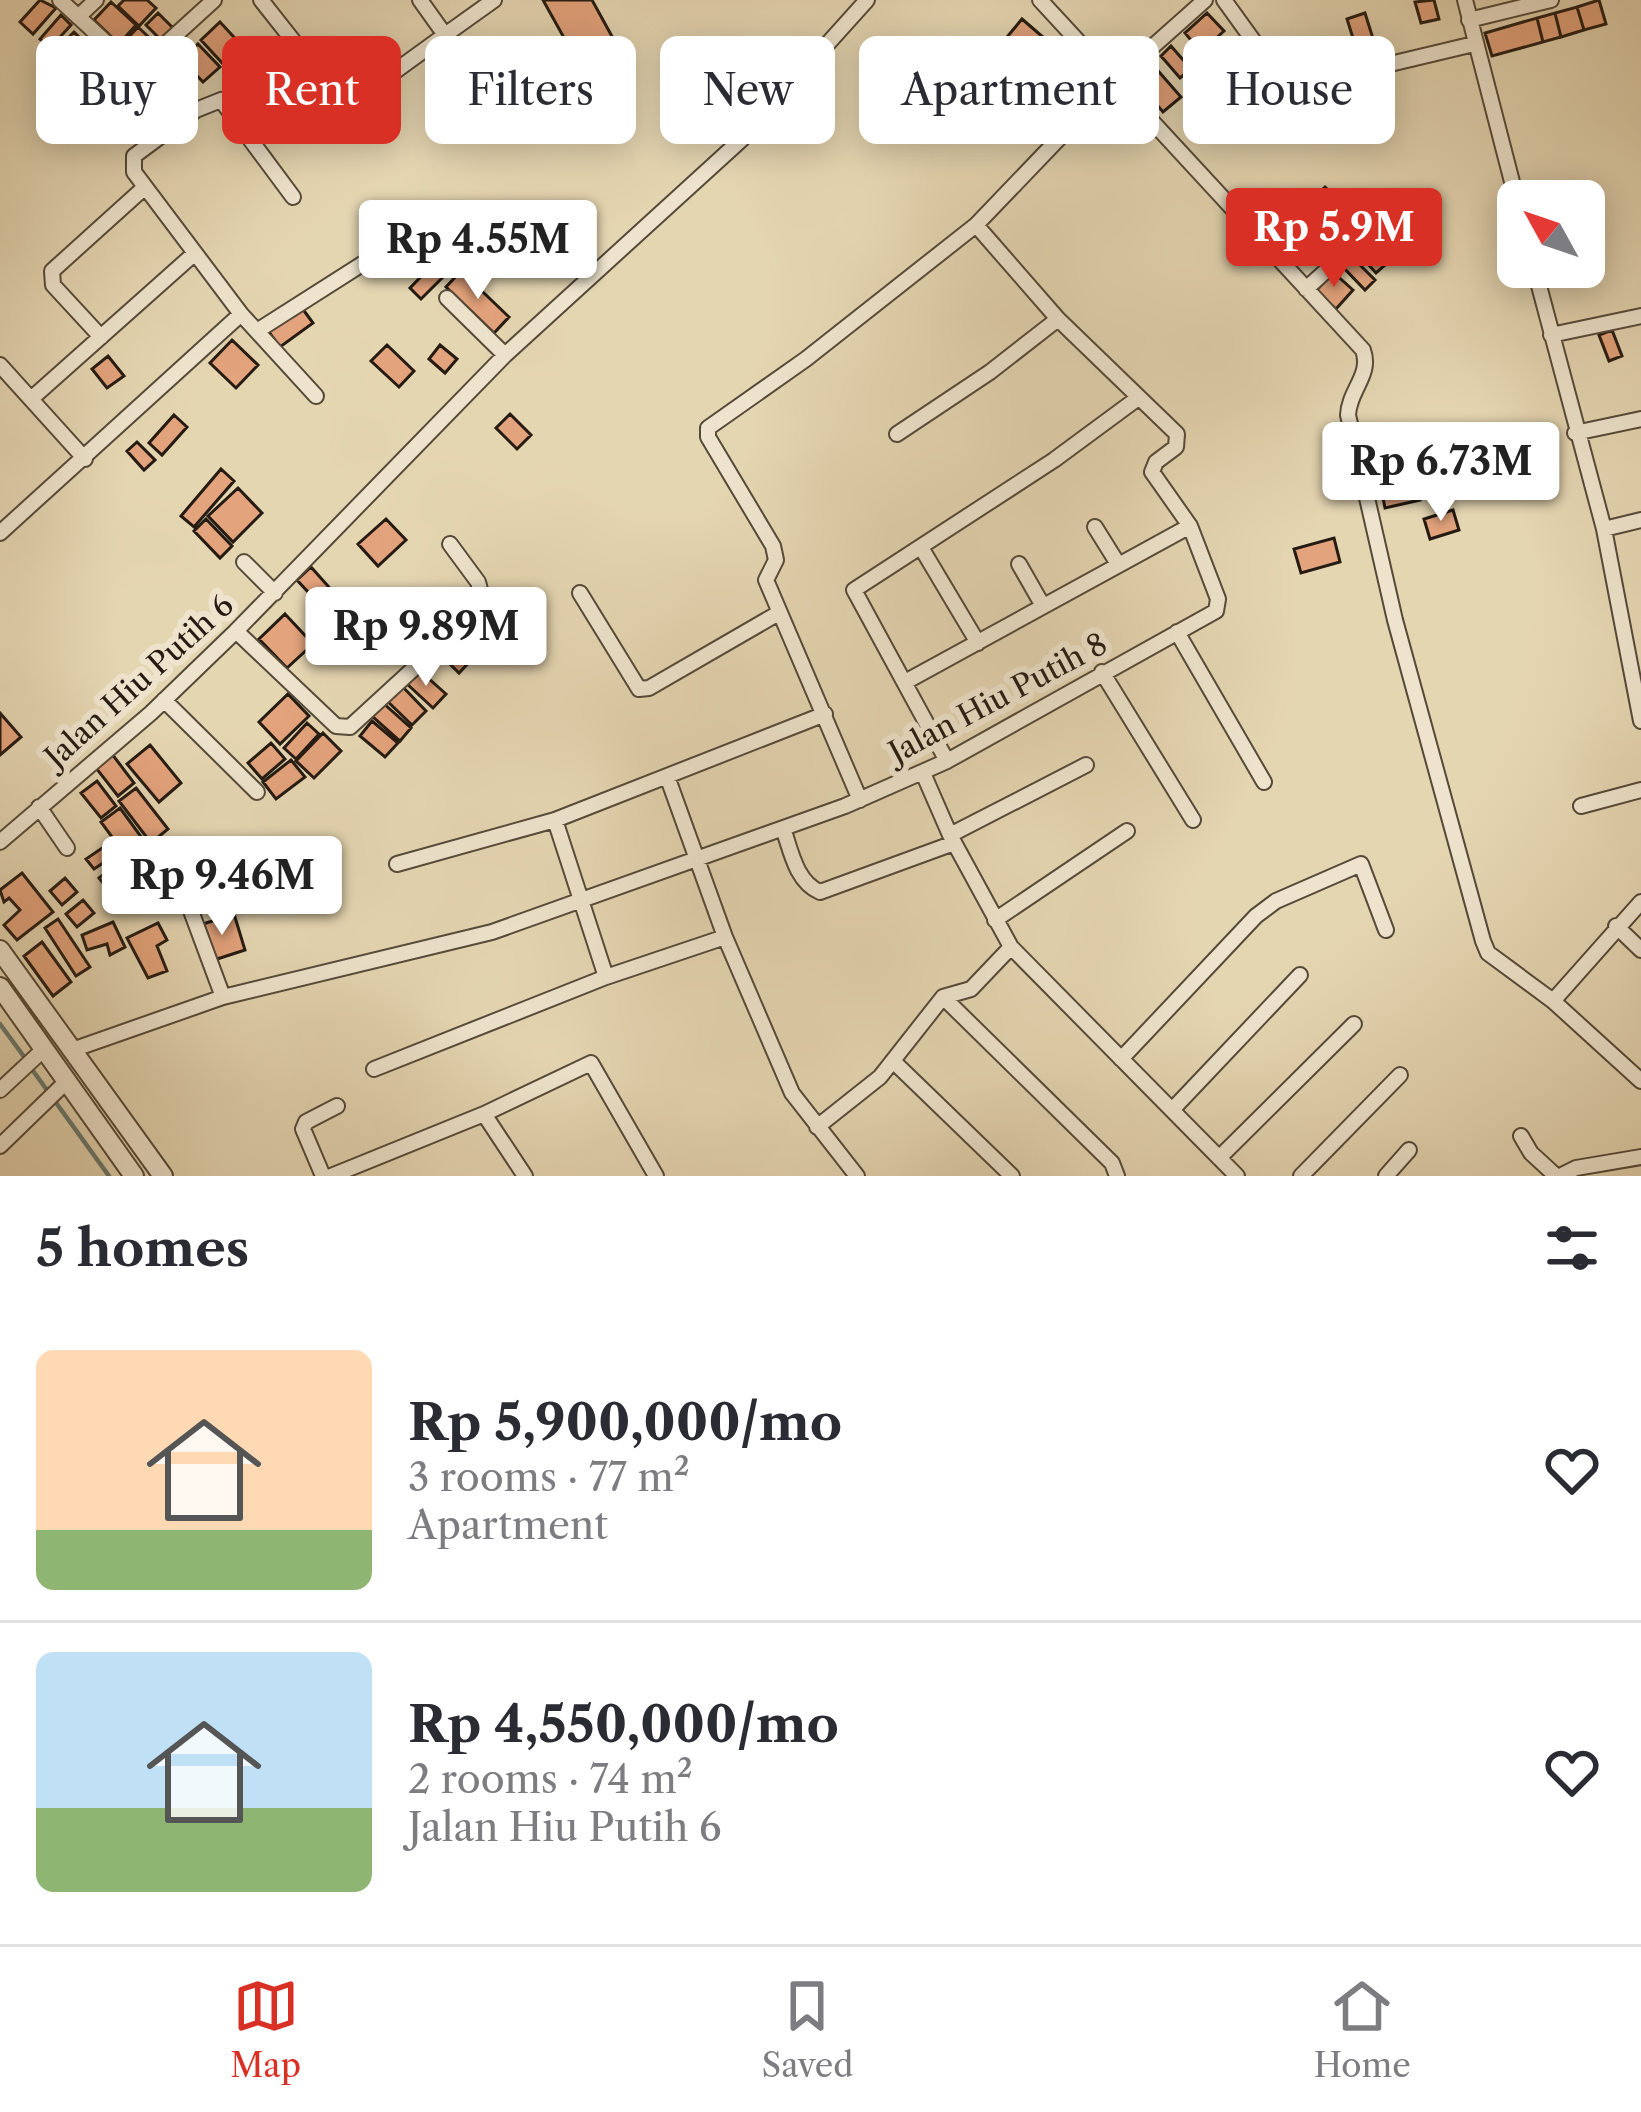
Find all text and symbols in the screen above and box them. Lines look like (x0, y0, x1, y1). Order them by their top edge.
chip: Buy (36, 36, 198, 144)
chip: Rent (222, 36, 401, 144)
chip: Filters (425, 36, 636, 144)
chip: New (660, 36, 835, 144)
chip: Apartment (859, 36, 1159, 144)
chip: House (1183, 36, 1395, 144)
north arrow (1497, 180, 1605, 288)
map controls (1497, 180, 1605, 288)
pin: Rp 5.9M (1223, 188, 1445, 290)
pin: Rp 4.55M (354, 200, 602, 302)
text: Rp 5.9M (1253, 203, 1415, 251)
text: Rp 4.55M (386, 215, 570, 263)
pin: Rp 6.73M (1317, 422, 1565, 524)
text: Rp 6.73M (1349, 437, 1533, 485)
street label: Jalan Hiu Putih 6 (34, 587, 241, 778)
pin: Rp 9.89M (302, 587, 550, 689)
text: Rp 9.89M (332, 602, 520, 650)
street label: Jalan Hiu Putih 8 (879, 625, 1113, 773)
pin: Rp 9.46M (98, 836, 346, 938)
text: Rp 9.46M (129, 851, 315, 899)
icon: filters (1539, 1215, 1605, 1281)
text: 5 homes (36, 1217, 249, 1279)
text: Rp 5,900,000/mo (408, 1391, 842, 1453)
icon: home (132, 1398, 276, 1542)
icon: heart (1539, 1437, 1605, 1503)
text: 3 rooms · 77 m² (408, 1453, 690, 1501)
text: Apartment (408, 1501, 608, 1549)
text: Rp 4,550,000/mo (408, 1693, 839, 1755)
icon: home (132, 1700, 276, 1844)
icon: heart (1539, 1739, 1605, 1805)
text: 2 rooms · 74 m² (408, 1755, 693, 1803)
text: Jalan Hiu Putih 6 (408, 1803, 722, 1851)
tab: Map (230, 1973, 301, 2086)
tab: Saved (762, 1973, 853, 2086)
tab: Home (1314, 1973, 1411, 2086)

